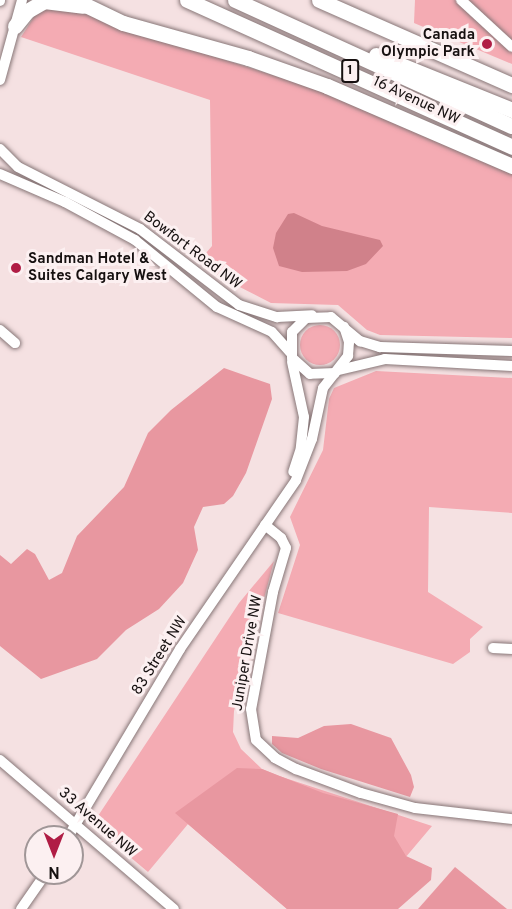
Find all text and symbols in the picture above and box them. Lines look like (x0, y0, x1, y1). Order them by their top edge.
place label: Canada Olympic Park (381, 26, 475, 61)
marker: Canada Olympic Park (480, 37, 494, 51)
road number: 1 (341, 60, 359, 82)
street label: 16 Avenue NW (369, 73, 463, 129)
street label: Bowfort Road NW (139, 208, 245, 294)
place label: Sandman Hotel & Suites Calgary West (28, 250, 167, 285)
marker: Sandman Hotel & Suites Calgary West (9, 261, 23, 275)
street label: Juniper Drive NW (229, 594, 267, 712)
street label: 83 Street NW (129, 613, 191, 699)
street label: 33 Avenue NW (54, 784, 140, 862)
north arrow (24, 825, 84, 885)
text: N (48, 861, 60, 881)

